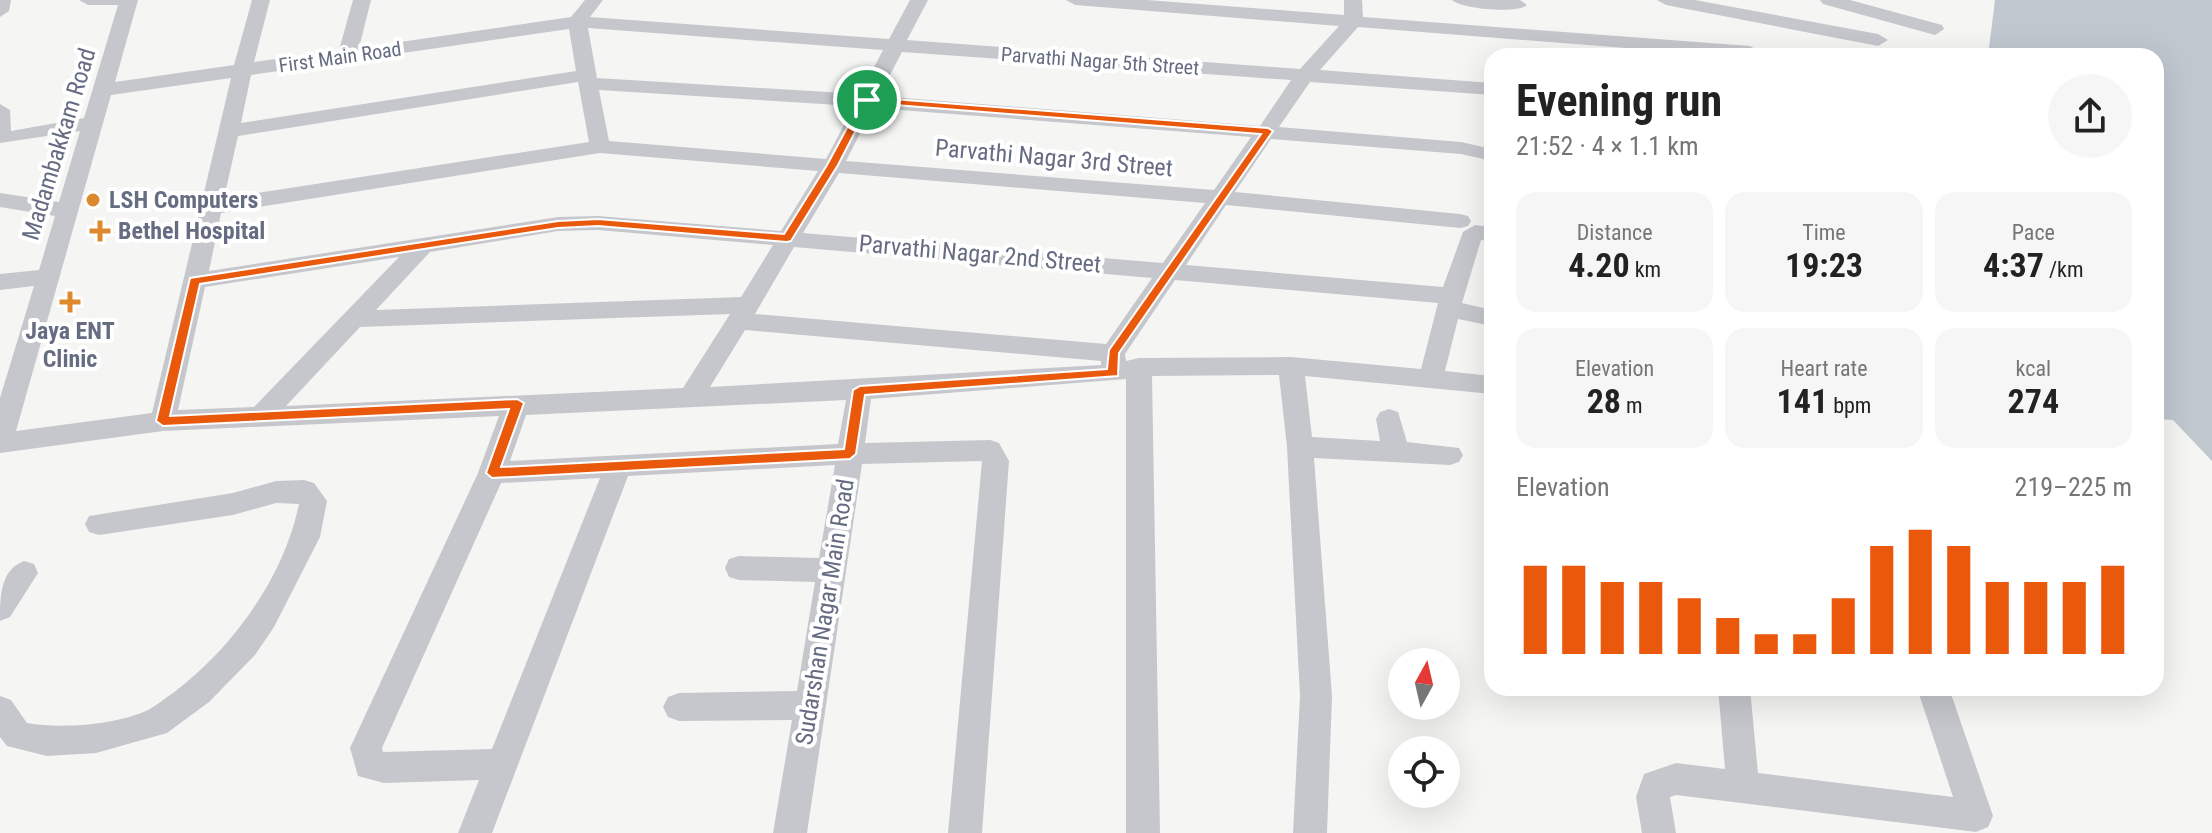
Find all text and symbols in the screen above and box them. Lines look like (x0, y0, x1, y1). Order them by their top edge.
street label: First Main Road (277, 37, 403, 77)
street label: Parvathi Nagar 5th Street (1000, 42, 1200, 80)
street label: Madambakkam Road (16, 45, 102, 243)
pin (833, 66, 901, 134)
button: share (2048, 74, 2132, 158)
text: Evening run (1516, 75, 1722, 127)
icon: arrive (845, 78, 889, 122)
text: 21:52 · 4 × 1.1 km (1516, 131, 1698, 161)
street label: Parvathi Nagar 3rd Street (934, 134, 1174, 182)
place label: LSH Computers (109, 186, 259, 214)
marker: LSH Computers (84, 191, 102, 209)
place label: Bethel Hospital (118, 217, 265, 245)
marker: Bethel Hospital (89, 220, 111, 242)
text: Distance (1577, 220, 1653, 245)
text: Time (1802, 220, 1846, 245)
text: Pace (2012, 220, 2055, 245)
street label: Parvathi Nagar 2nd Street (858, 229, 1102, 279)
text: 4.20 (1568, 245, 1630, 285)
text: 19:23 (1785, 245, 1863, 285)
text: 4:37 (1983, 245, 2044, 285)
text: km (1630, 257, 1661, 282)
text: /km (2044, 257, 2084, 282)
marker: Jaya ENT Clinic (59, 291, 81, 313)
place label: Jaya ENT Clinic (25, 317, 115, 373)
text: Elevation (1575, 356, 1654, 381)
text: Heart rate (1781, 356, 1867, 381)
text: kcal (2016, 356, 2051, 381)
text: 28 (1587, 381, 1621, 421)
text: 141 (1777, 381, 1828, 421)
text: 274 (2008, 381, 2059, 421)
text: m (1621, 393, 1643, 418)
text: bpm (1828, 393, 1871, 418)
text: Elevation (1516, 472, 1610, 502)
text: 219–225 m (2015, 472, 2132, 502)
street label: Sudarshan Nagar Main Road (790, 477, 860, 747)
north arrow (1388, 648, 1460, 720)
map controls (1388, 648, 1460, 808)
button: locate (1388, 736, 1460, 808)

